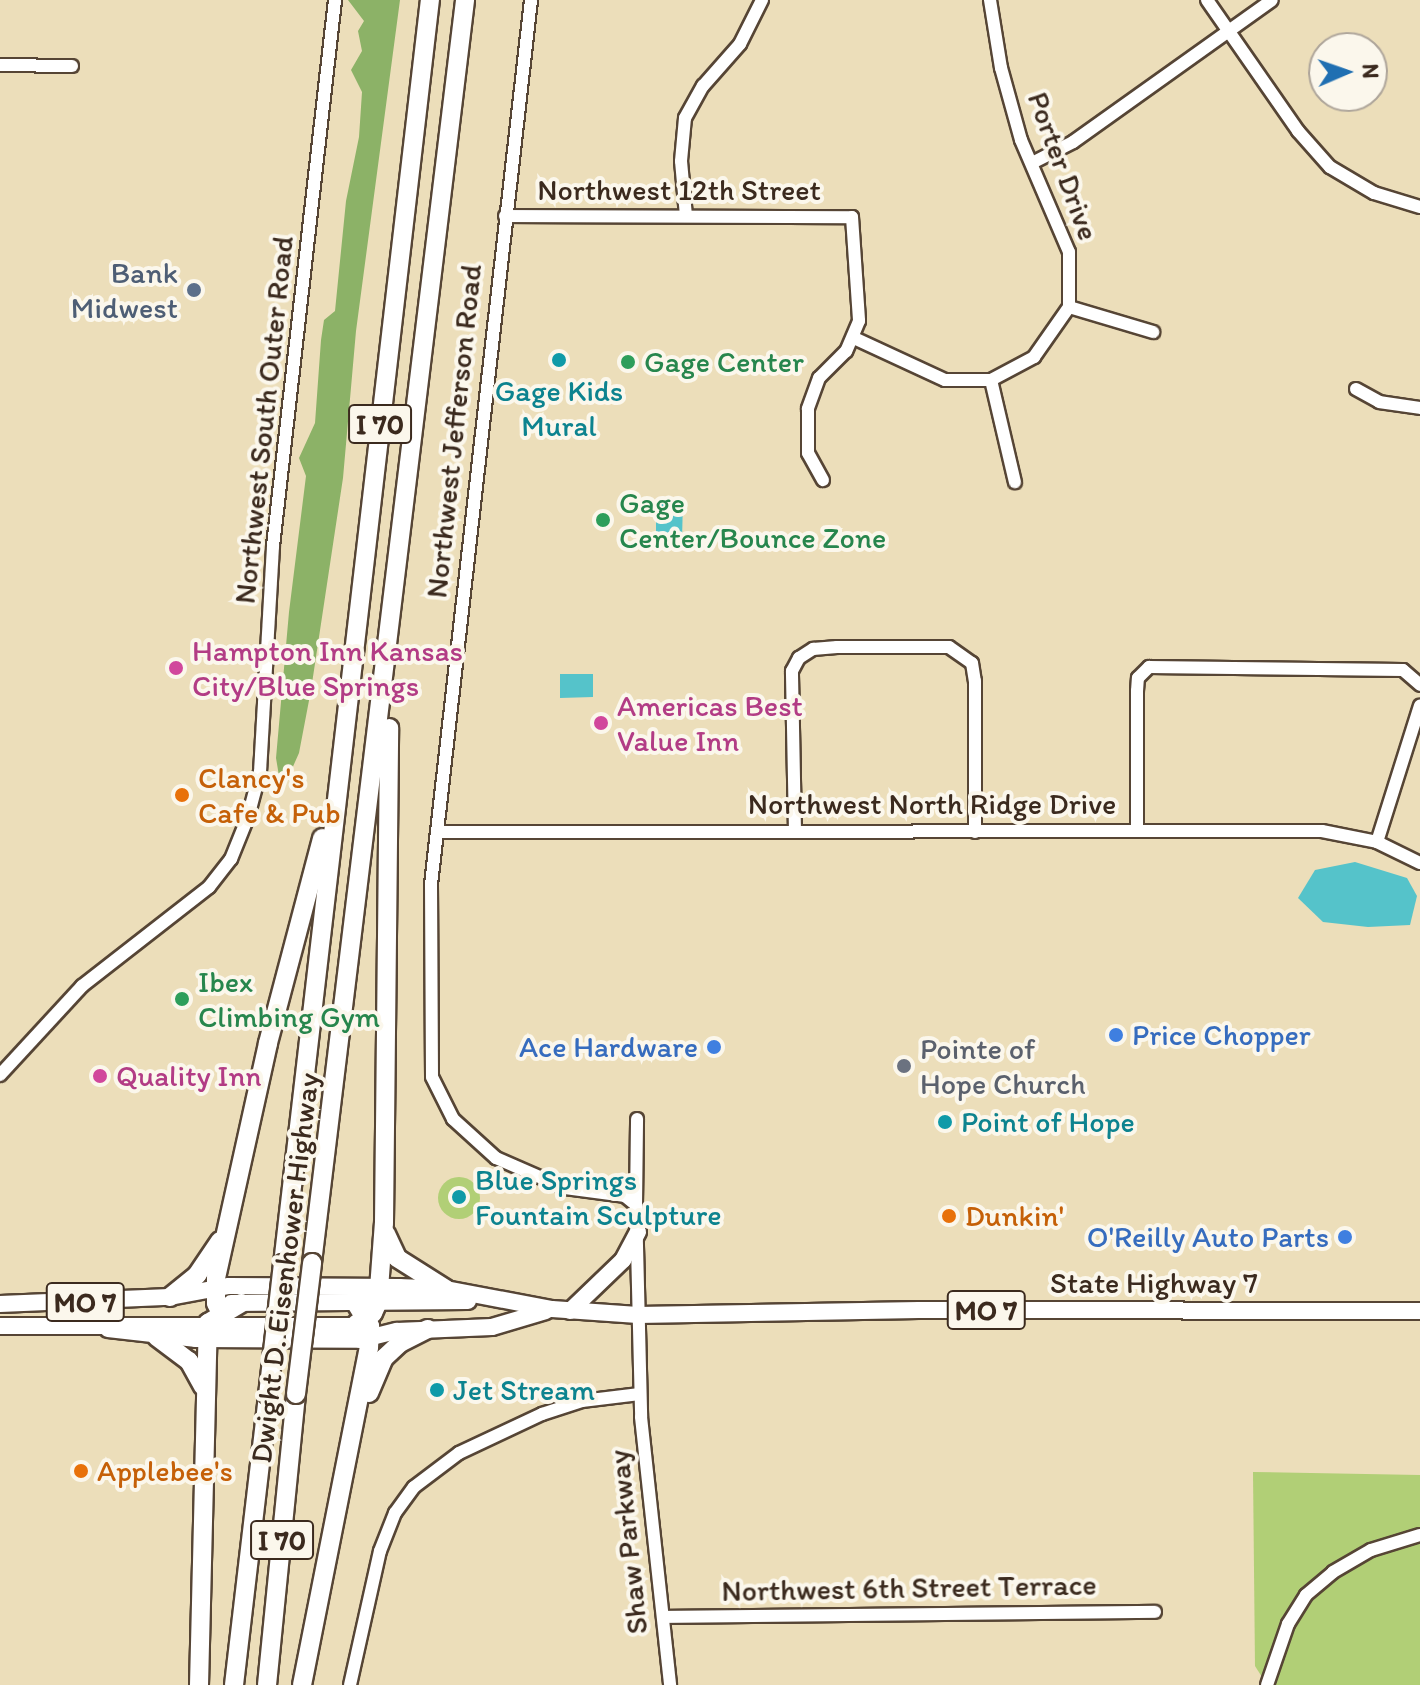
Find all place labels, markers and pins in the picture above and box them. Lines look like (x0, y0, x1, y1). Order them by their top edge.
place label: Bank Midwest (71, 255, 178, 326)
marker: Bank Midwest (185, 281, 203, 299)
place label: Gage Center (644, 344, 805, 380)
marker: Gage Kids Mural (550, 351, 568, 369)
marker: Gage Center (619, 353, 637, 371)
place label: Gage Kids Mural (494, 373, 624, 444)
place label: Gage Center/Bounce Zone (619, 485, 886, 556)
marker: Gage Center/Bounce Zone (594, 511, 612, 529)
place label: Hampton Inn Kansas City/Blue Springs (192, 633, 463, 704)
marker: Hampton Inn Kansas City/Blue Springs (167, 659, 185, 677)
place label: Americas Best Value Inn (617, 688, 803, 758)
marker: Americas Best Value Inn (592, 714, 610, 732)
place label: Clancy's Cafe & Pub (198, 760, 340, 830)
marker: Clancy's Cafe & Pub (173, 786, 191, 804)
place label: Ibex Climbing Gym (198, 964, 379, 1034)
marker: Ibex Climbing Gym (173, 990, 191, 1008)
place label: Price Chopper (1132, 1017, 1311, 1053)
marker: Price Chopper (1107, 1026, 1125, 1044)
place label: Ace Hardware (518, 1029, 698, 1065)
place label: Pointe of Hope Church (920, 1031, 1087, 1102)
marker: Ace Hardware (705, 1038, 723, 1056)
marker: Pointe of Hope Church (895, 1057, 913, 1075)
place label: Quality Inn (116, 1058, 261, 1094)
marker: Quality Inn (91, 1067, 109, 1085)
place label: Point of Hope (961, 1104, 1135, 1140)
marker: Point of Hope (936, 1113, 954, 1131)
place label: Blue Springs Fountain Sculpture (475, 1162, 722, 1232)
marker: Blue Springs Fountain Sculpture (450, 1188, 468, 1206)
place label: Dunkin' (965, 1198, 1064, 1234)
marker: Dunkin' (940, 1207, 958, 1225)
place label: O'Reilly Auto Parts (1087, 1219, 1329, 1255)
marker: O'Reilly Auto Parts (1336, 1228, 1354, 1246)
place label: Jet Stream (453, 1372, 594, 1408)
marker: Jet Stream (428, 1381, 446, 1399)
place label: Applebee's (97, 1453, 233, 1489)
marker: Applebee's (72, 1462, 90, 1480)

